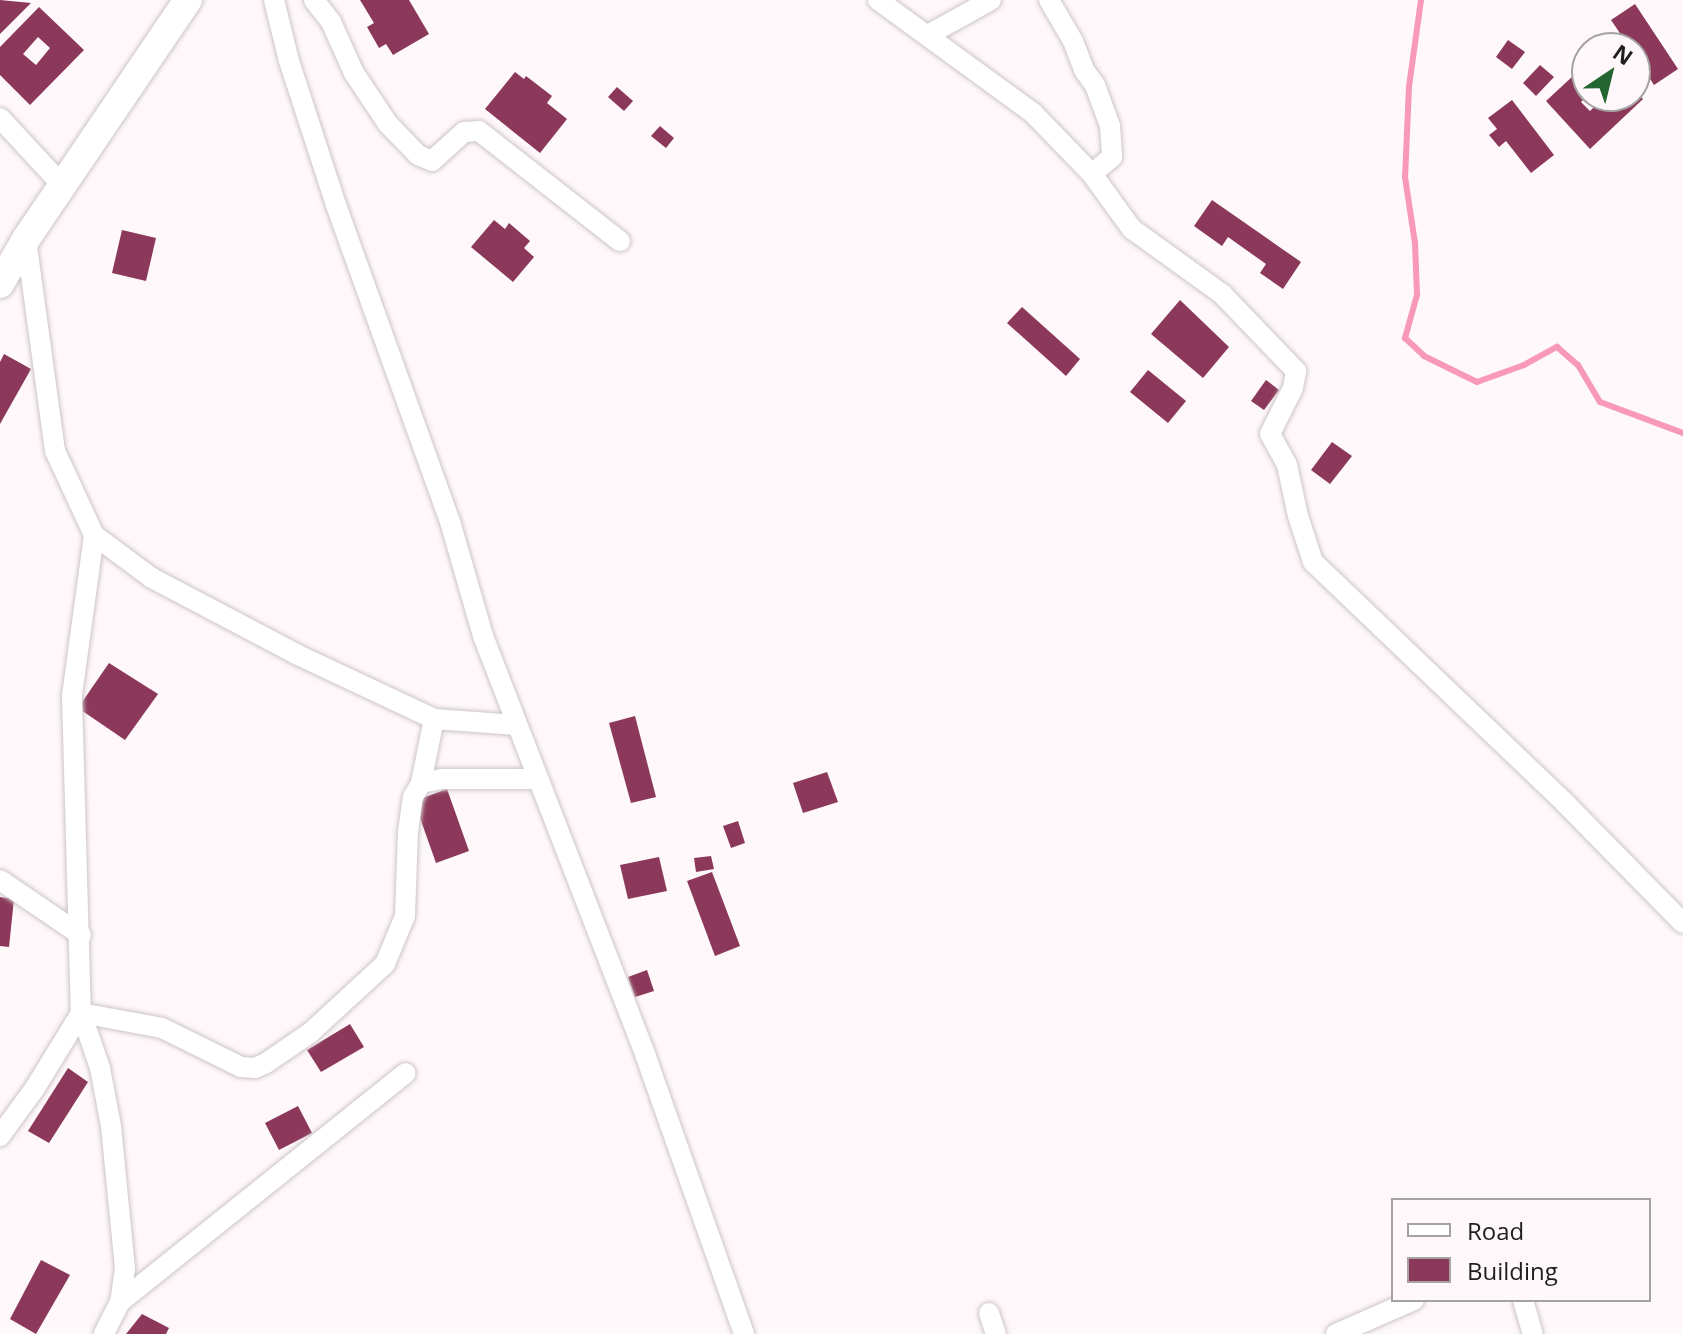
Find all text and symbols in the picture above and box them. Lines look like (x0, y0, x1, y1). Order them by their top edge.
north arrow (1571, 32, 1651, 112)
text: N (1608, 37, 1640, 71)
legend (1391, 1198, 1651, 1302)
text: Road (1467, 1214, 1524, 1247)
text: Building (1467, 1254, 1558, 1287)

